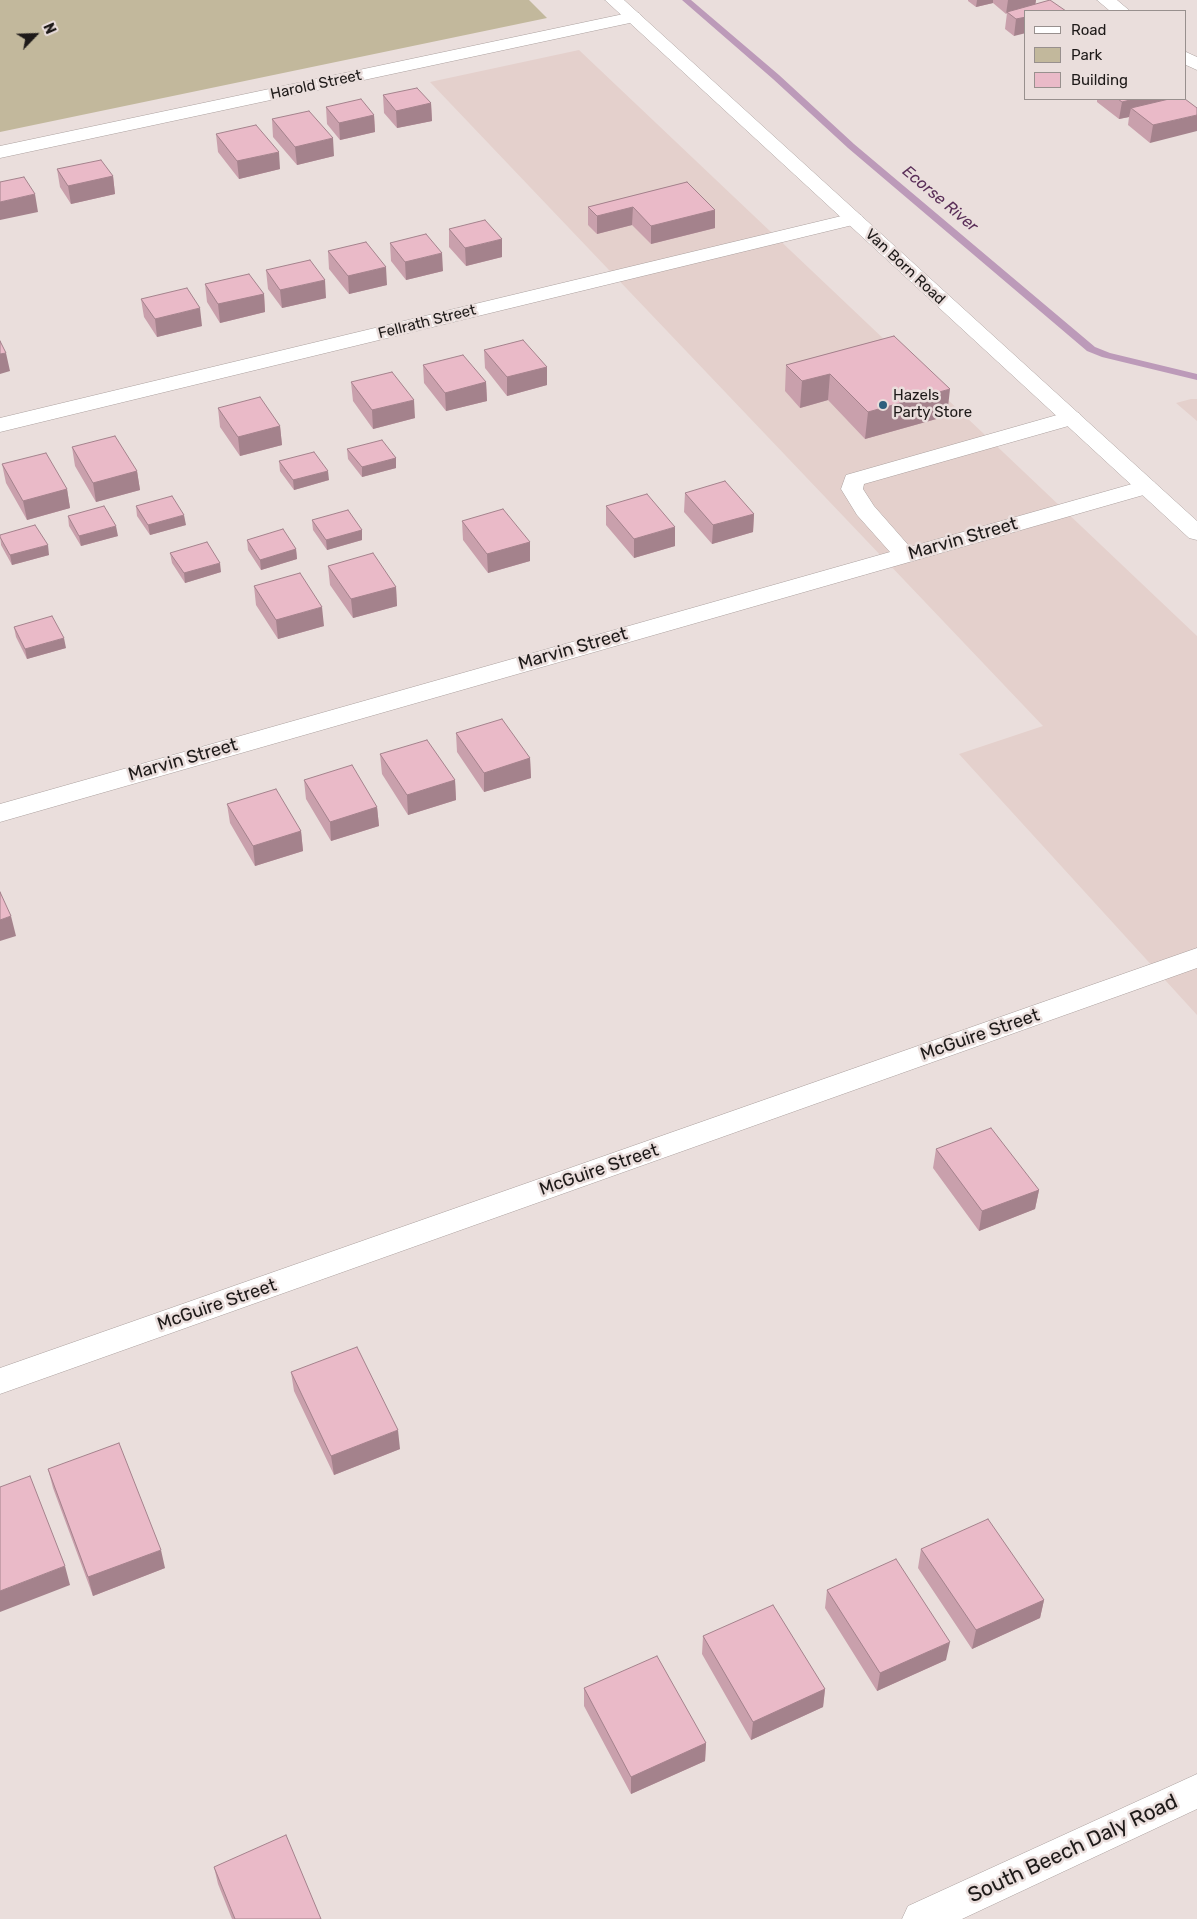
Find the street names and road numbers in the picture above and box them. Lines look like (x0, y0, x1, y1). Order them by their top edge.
street label: Harold Street (269, 67, 363, 103)
street label: Van Born Road (861, 225, 949, 309)
street label: Fellrath Street (376, 301, 478, 343)
street label: Marvin Street (906, 513, 1020, 565)
street label: Marvin Street (516, 623, 630, 675)
street label: Marvin Street (126, 734, 240, 786)
street label: McGuire Street (917, 1004, 1043, 1066)
street label: McGuire Street (536, 1139, 662, 1201)
street label: McGuire Street (154, 1274, 280, 1336)
street label: South Beech Daly Road (964, 1789, 1182, 1909)

